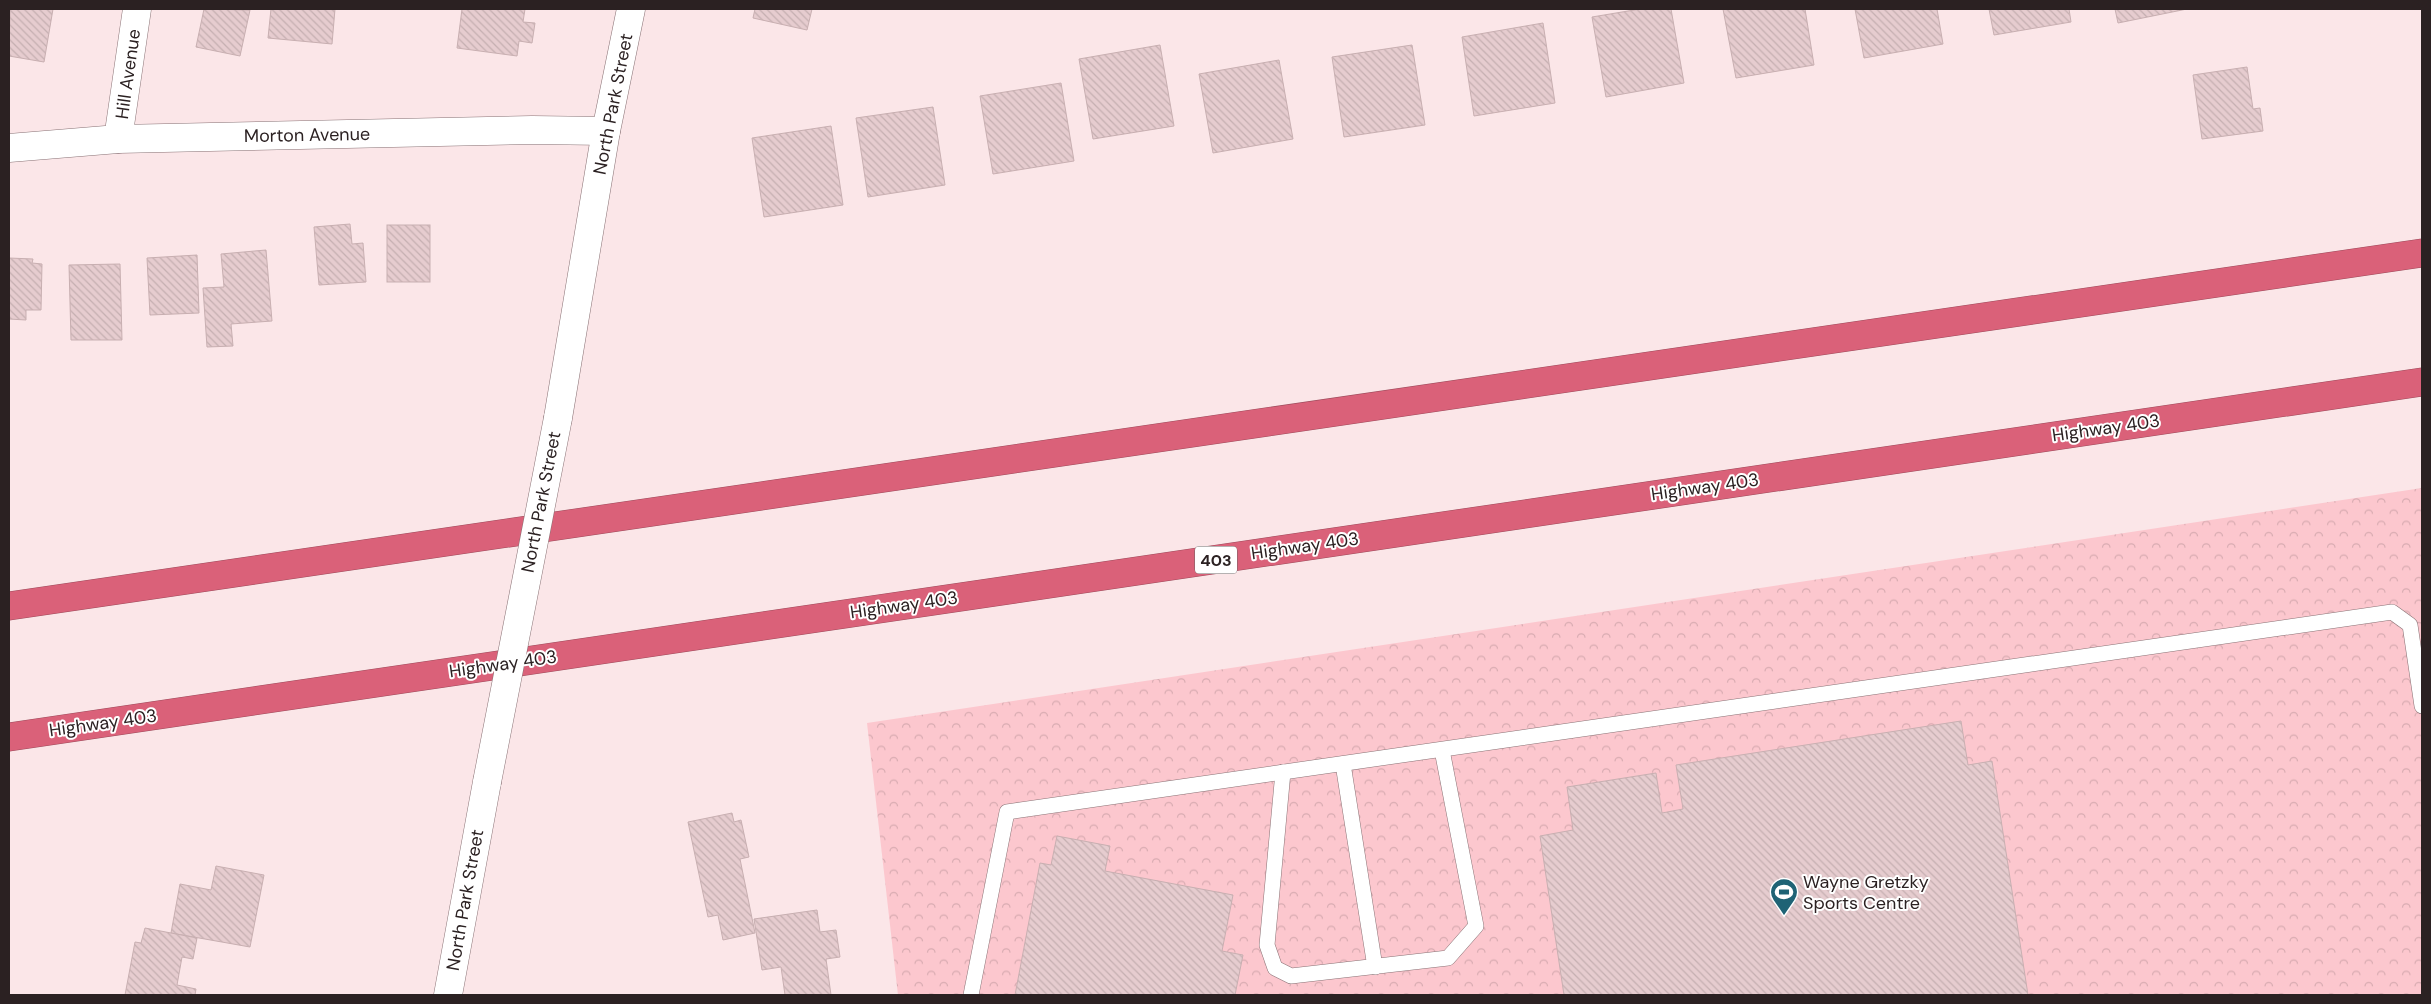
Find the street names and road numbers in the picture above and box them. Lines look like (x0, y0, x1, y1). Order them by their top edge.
street label: Hill Avenue (110, 27, 146, 121)
street label: North Park Street (588, 31, 638, 177)
street label: Morton Avenue (244, 122, 370, 148)
street label: Highway 403 (2051, 409, 2161, 447)
street label: North Park Street (516, 429, 566, 575)
street label: Highway 403 (1650, 468, 1760, 506)
street label: Highway 403 (1250, 527, 1360, 565)
road number: 403 (1195, 546, 1237, 574)
street label: Highway 403 (849, 586, 959, 624)
street label: Highway 403 (448, 645, 558, 683)
street label: Highway 403 (48, 704, 158, 742)
street label: North Park Street (441, 827, 489, 973)

